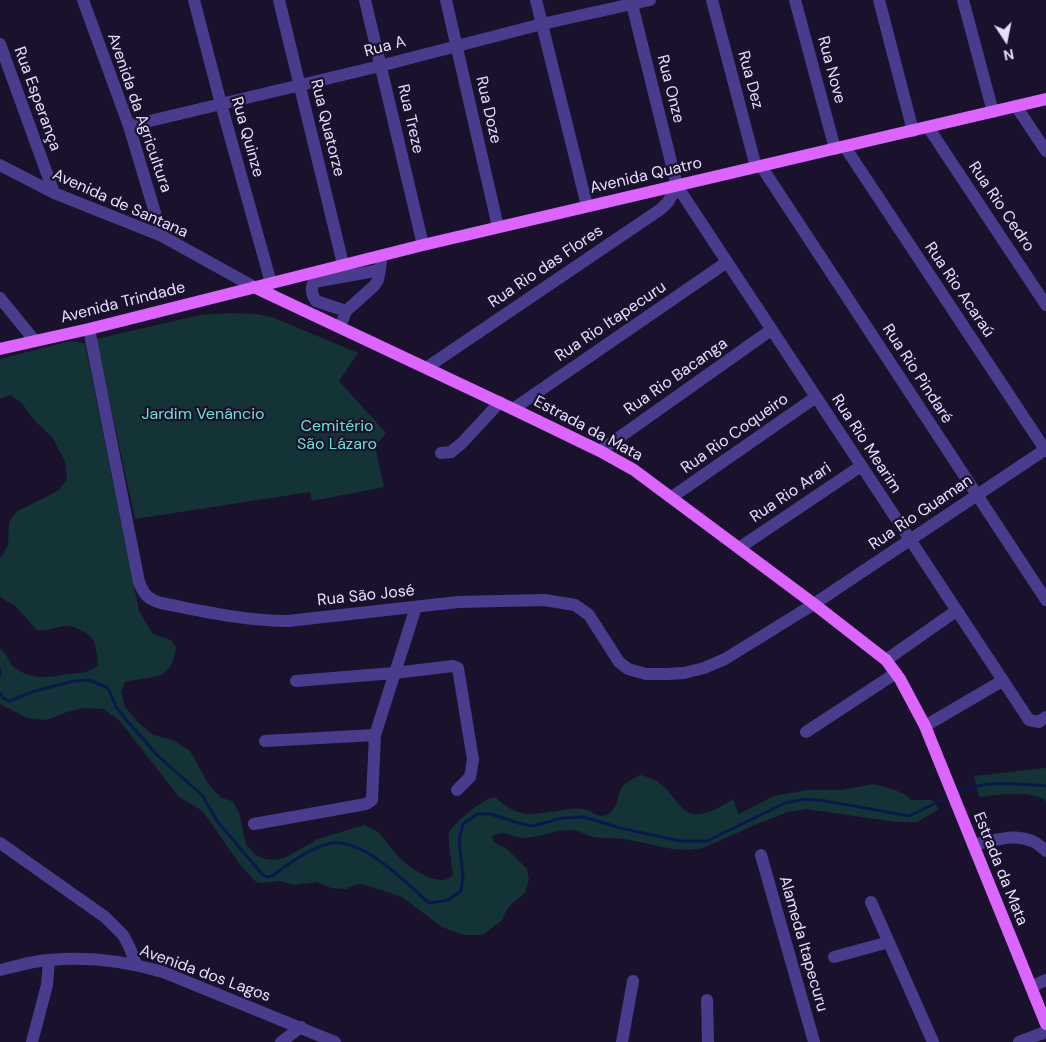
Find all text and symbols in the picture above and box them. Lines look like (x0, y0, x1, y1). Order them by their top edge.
north arrow (981, 15, 1031, 65)
street label: Avenida da Agricultura (103, 31, 175, 195)
street label: Rua A (362, 32, 408, 62)
street label: Rua Nove (813, 34, 849, 106)
street label: Rua Esperança (9, 44, 65, 154)
text: N (1002, 45, 1016, 65)
street label: Rua Dez (733, 49, 767, 111)
street label: Rua Onze (652, 53, 688, 125)
street label: Rua Doze (471, 74, 505, 146)
street label: Rua Quatorze (306, 77, 348, 179)
street label: Rua Treze (393, 82, 427, 156)
street label: Rua Quinze (226, 95, 268, 179)
street label: Avenida Quatro (588, 154, 704, 198)
street label: Rua Rio Cedro (964, 158, 1038, 256)
street label: Avenida de Santana (49, 165, 191, 243)
street label: Rua Rio das Flores (485, 222, 607, 312)
street label: Rua Rio Acaraú (920, 239, 998, 341)
street label: Avenida Trindade (59, 278, 187, 328)
street label: Rua Rio Itapecuru (552, 278, 670, 366)
street label: Rua Rio Pindaré (878, 321, 956, 427)
street label: Rua Rio Bacanga (621, 334, 731, 420)
street label: Rua Rio Coqueiro (678, 390, 792, 478)
street label: Rua Rio Mearim (827, 391, 905, 497)
street label: Estrada da Mata (530, 392, 646, 466)
park label: Jardim Venâncio (141, 405, 265, 425)
park label: Cemitério São Lázaro (297, 417, 377, 455)
street label: Rua Rio Arari (747, 459, 835, 527)
street label: Rua Rio Guaman (866, 471, 976, 555)
street label: Rua São José (316, 581, 416, 611)
street label: Estrada da Mata (969, 810, 1031, 928)
street label: Alameda Itapecuru (774, 874, 832, 1014)
street label: Avenida dos Lagos (137, 941, 273, 1007)

